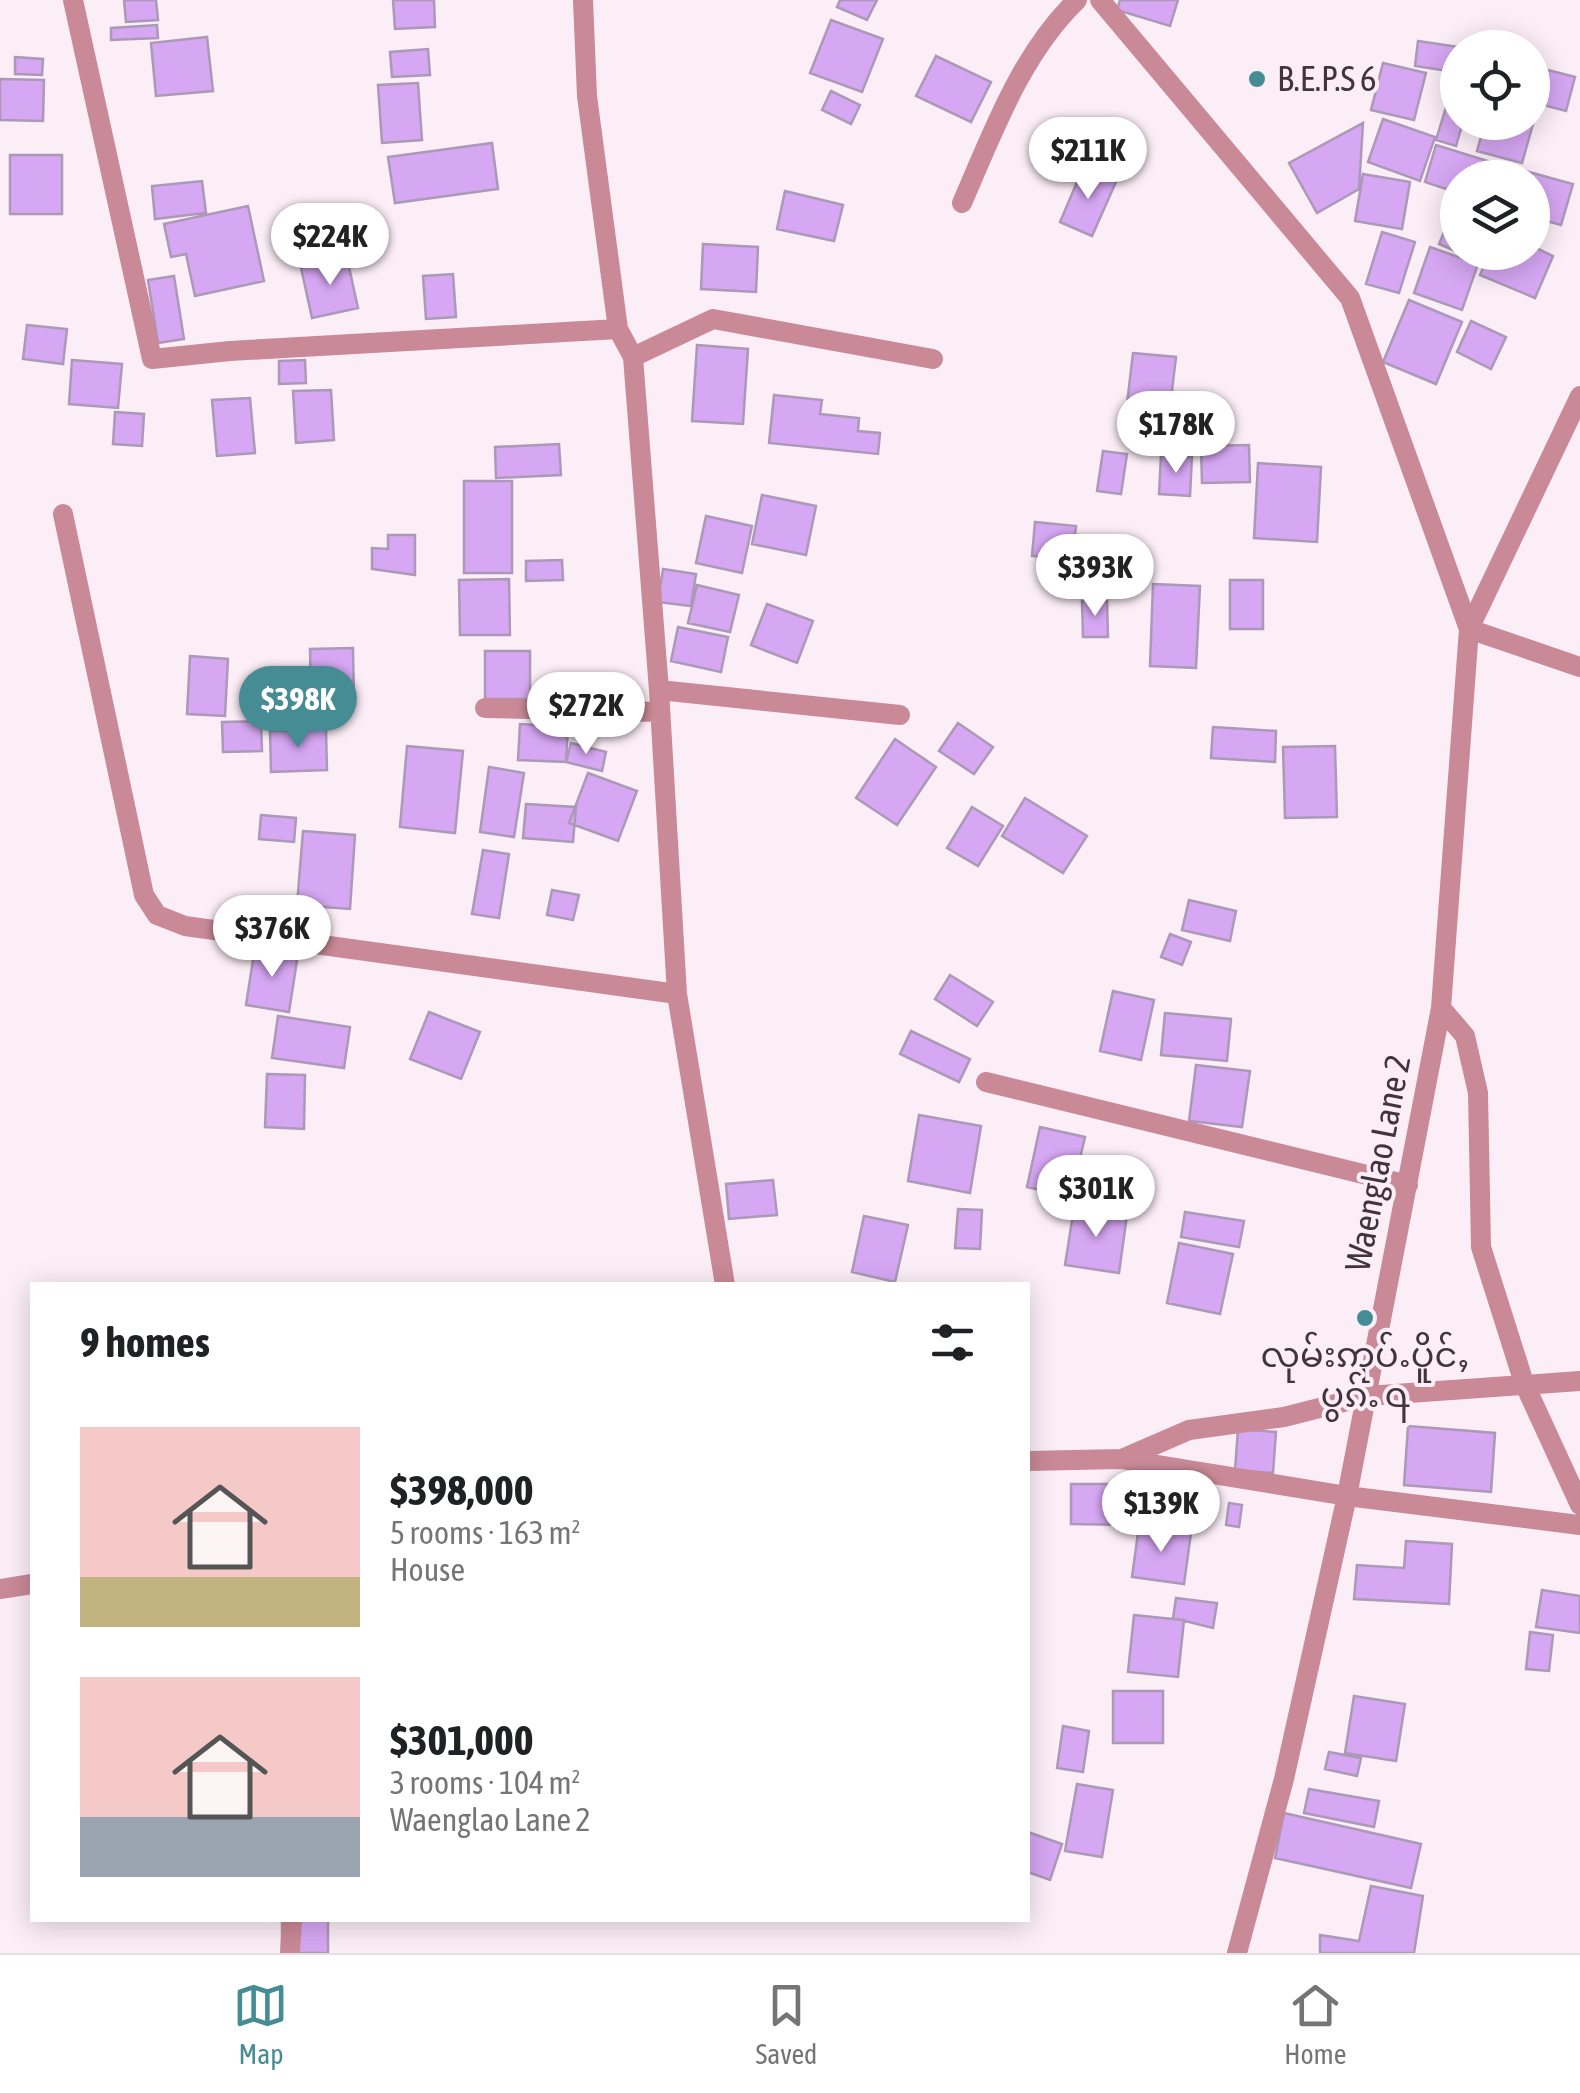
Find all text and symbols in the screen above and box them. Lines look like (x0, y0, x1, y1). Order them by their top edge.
map controls (1440, 30, 1550, 270)
button: locate (1440, 30, 1550, 140)
place label: B.E.P.S 6 (1277, 58, 1376, 98)
marker: B.E.P.S 6 (1246, 68, 1268, 90)
pin: $211K (1018, 117, 1158, 202)
text: $211K (1051, 131, 1125, 168)
button: layers (1440, 160, 1550, 270)
pin: $224K (260, 203, 400, 288)
text: $224K (293, 217, 367, 254)
pin: $178K (1106, 391, 1246, 476)
text: $178K (1139, 405, 1213, 442)
pin: $393K (1025, 534, 1165, 619)
text: $393K (1058, 548, 1132, 585)
pin: $398K (228, 666, 368, 751)
pin: $272K (516, 672, 656, 757)
text: $398K (261, 680, 335, 717)
text: $272K (549, 686, 623, 723)
pin: $376K (202, 895, 342, 980)
text: $376K (235, 909, 309, 946)
street label: Waenglao Lane 2 (1336, 1051, 1418, 1274)
pin: $301K (1026, 1155, 1166, 1240)
text: $301K (1059, 1169, 1133, 1206)
marker: လုမ်းဢုပ်ႉပိူင်ႇ ပွၵ်ႉ ႖ (1354, 1307, 1376, 1329)
icon: filters (925, 1315, 980, 1370)
text: 9 homes (80, 1318, 210, 1366)
place label: လုမ်းဢုပ်ႉပိူင်ႇ ပွၵ်ႉ ႖ (1261, 1331, 1469, 1423)
text: $398,000 (390, 1466, 534, 1514)
icon: home (160, 1467, 280, 1587)
pin: $139K (1091, 1470, 1231, 1555)
text: $139K (1124, 1484, 1198, 1521)
text: 5 rooms · 163 m² (390, 1514, 580, 1551)
text: House (390, 1551, 465, 1588)
text: $301,000 (390, 1716, 534, 1764)
icon: home (160, 1717, 280, 1837)
text: 3 rooms · 104 m² (390, 1764, 580, 1801)
text: Waenglao Lane 2 (390, 1801, 590, 1838)
tab: Map (233, 1978, 288, 2070)
tab: Saved (755, 1978, 817, 2070)
tab: Home (1284, 1978, 1347, 2070)

